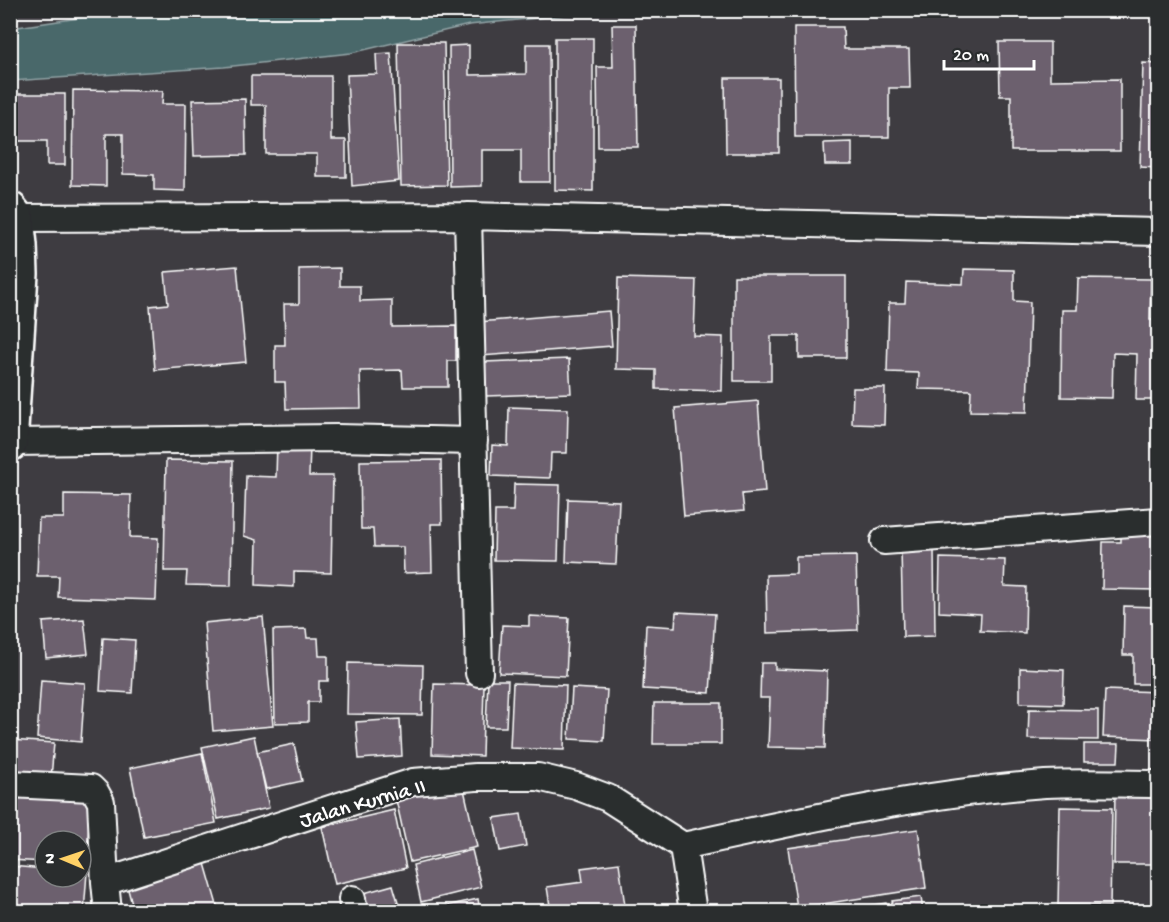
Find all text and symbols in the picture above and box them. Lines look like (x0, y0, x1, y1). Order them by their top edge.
scale bar (944, 33, 1034, 71)
text: 20 m (953, 46, 989, 67)
street label: Jalan Kurnia II (297, 774, 429, 835)
north arrow (33, 829, 93, 889)
text: N (42, 852, 61, 864)

